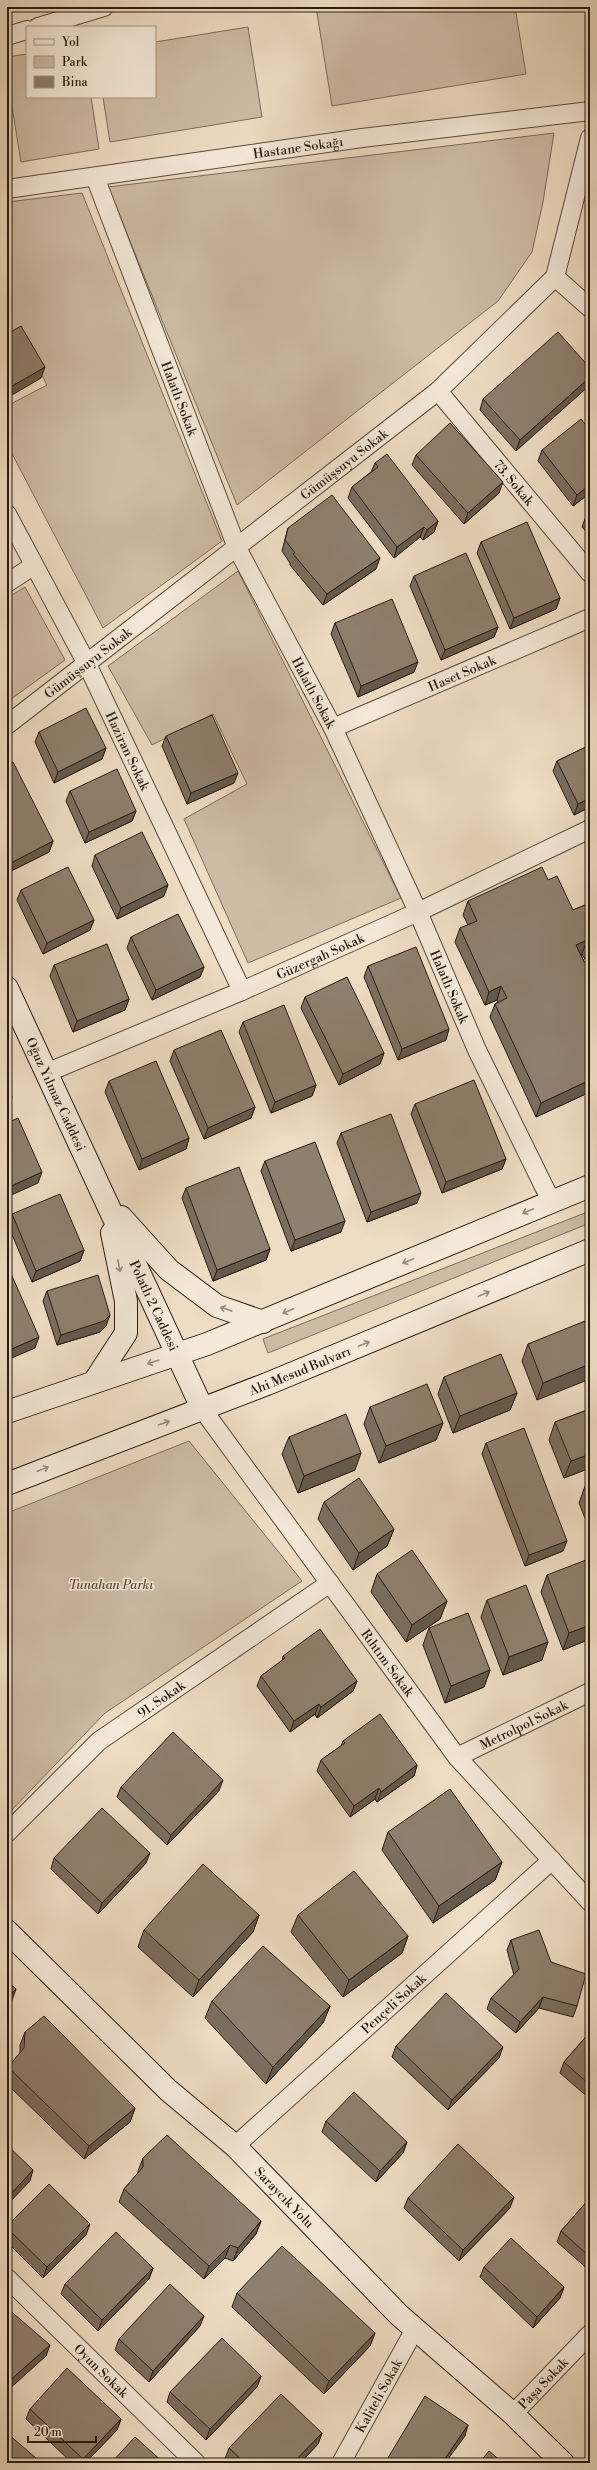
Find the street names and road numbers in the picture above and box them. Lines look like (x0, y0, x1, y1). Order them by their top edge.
street label: Hastane Sokağı (252, 134, 344, 163)
street label: Halatlı Sokak (157, 359, 201, 439)
street label: Gümüşsuyu Sokak (297, 425, 392, 504)
street label: 73. Sokak (490, 457, 538, 510)
street label: Gümüşsuyu Sokak (41, 624, 136, 702)
street label: Haset Sokak (426, 652, 499, 695)
street label: Halatlı Sokak (288, 655, 339, 732)
street label: Haziran Sokak (102, 709, 153, 794)
street label: Güzergah Sokak (274, 930, 368, 984)
street label: Halatlı Sokak (426, 948, 472, 1027)
street label: Oğuz Yılmaz Caddesi (22, 1035, 89, 1154)
street label: Polatlı 2 Caddesi (126, 1258, 181, 1354)
street label: Ahi Mesud Bulvarı (246, 1343, 353, 1399)
street label: Rıhtım Sokak (357, 1626, 418, 1701)
street label: 91. Sokak (134, 1677, 189, 1721)
street label: Metrolpol Sokak (477, 1697, 572, 1754)
street label: Pençeli Sokak (358, 1970, 430, 2037)
street label: Saraycık Yolu (251, 2164, 318, 2232)
street label: Oyun Sokak (70, 2341, 132, 2402)
street label: Paşa Sokak (515, 2354, 573, 2413)
street label: Kaliteli Sokak (352, 2355, 406, 2436)

